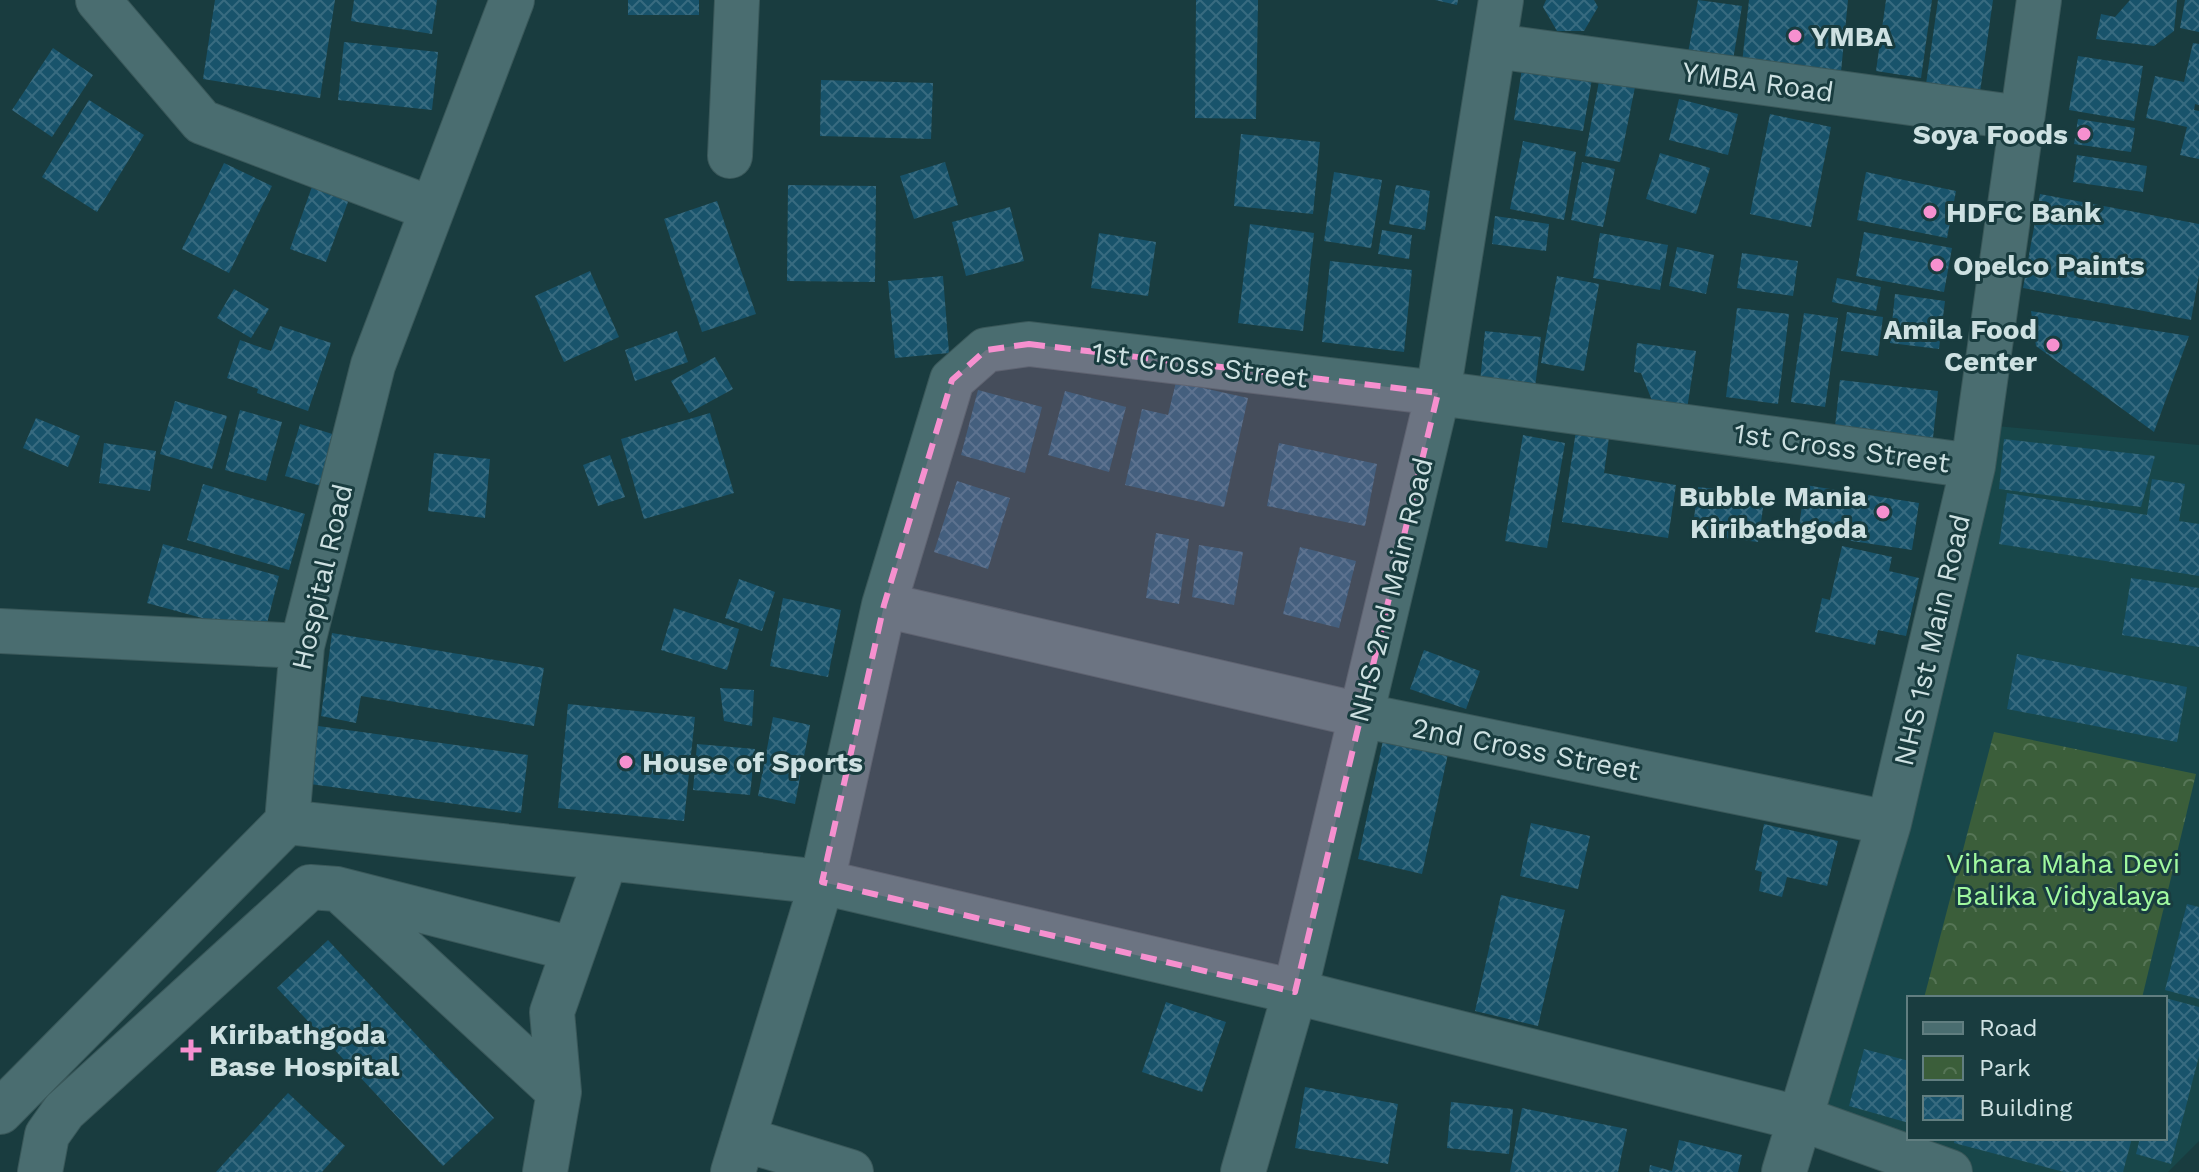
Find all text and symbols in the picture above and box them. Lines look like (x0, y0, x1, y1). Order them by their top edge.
place label: YMBA (1811, 20, 1893, 53)
marker: YMBA (1786, 27, 1804, 45)
street label: YMBA Road (1680, 55, 1836, 109)
place label: Soya Foods (1913, 118, 2068, 151)
marker: Soya Foods (2075, 125, 2093, 143)
place label: HDFC Bank (1946, 196, 2102, 229)
marker: HDFC Bank (1921, 203, 1939, 221)
place label: Opelco Paints (1953, 249, 2145, 282)
marker: Opelco Paints (1928, 256, 1946, 274)
place label: Amila Food Center (1883, 313, 2037, 378)
street label: 1st Cross Street (1090, 335, 1310, 395)
marker: Amila Food Center (2044, 336, 2062, 354)
street label: 1st Cross Street (1732, 417, 1952, 479)
street label: NHS 2nd Main Road (1342, 454, 1440, 726)
place label: Bubble Mania Kiribathgoda (1679, 480, 1868, 545)
street label: Hospital Road (285, 481, 359, 673)
marker: Bubble Mania Kiribathgoda (1874, 503, 1892, 521)
street label: NHS 1st Main Road (1887, 511, 1977, 769)
street label: 2nd Cross Street (1409, 711, 1643, 787)
place label: House of Sports (642, 746, 863, 779)
marker: House of Sports (617, 753, 635, 771)
park label: Vihara Maha Devi Balika Vidyalaya (1946, 847, 2180, 912)
legend (1907, 996, 2167, 1140)
text: Road (1979, 1014, 2038, 1042)
place label: Kiribathgoda Base Hospital (209, 1018, 400, 1083)
marker: Kiribathgoda Base Hospital (180, 1039, 202, 1061)
text: Park (1979, 1054, 2031, 1082)
text: Building (1979, 1094, 2072, 1122)

